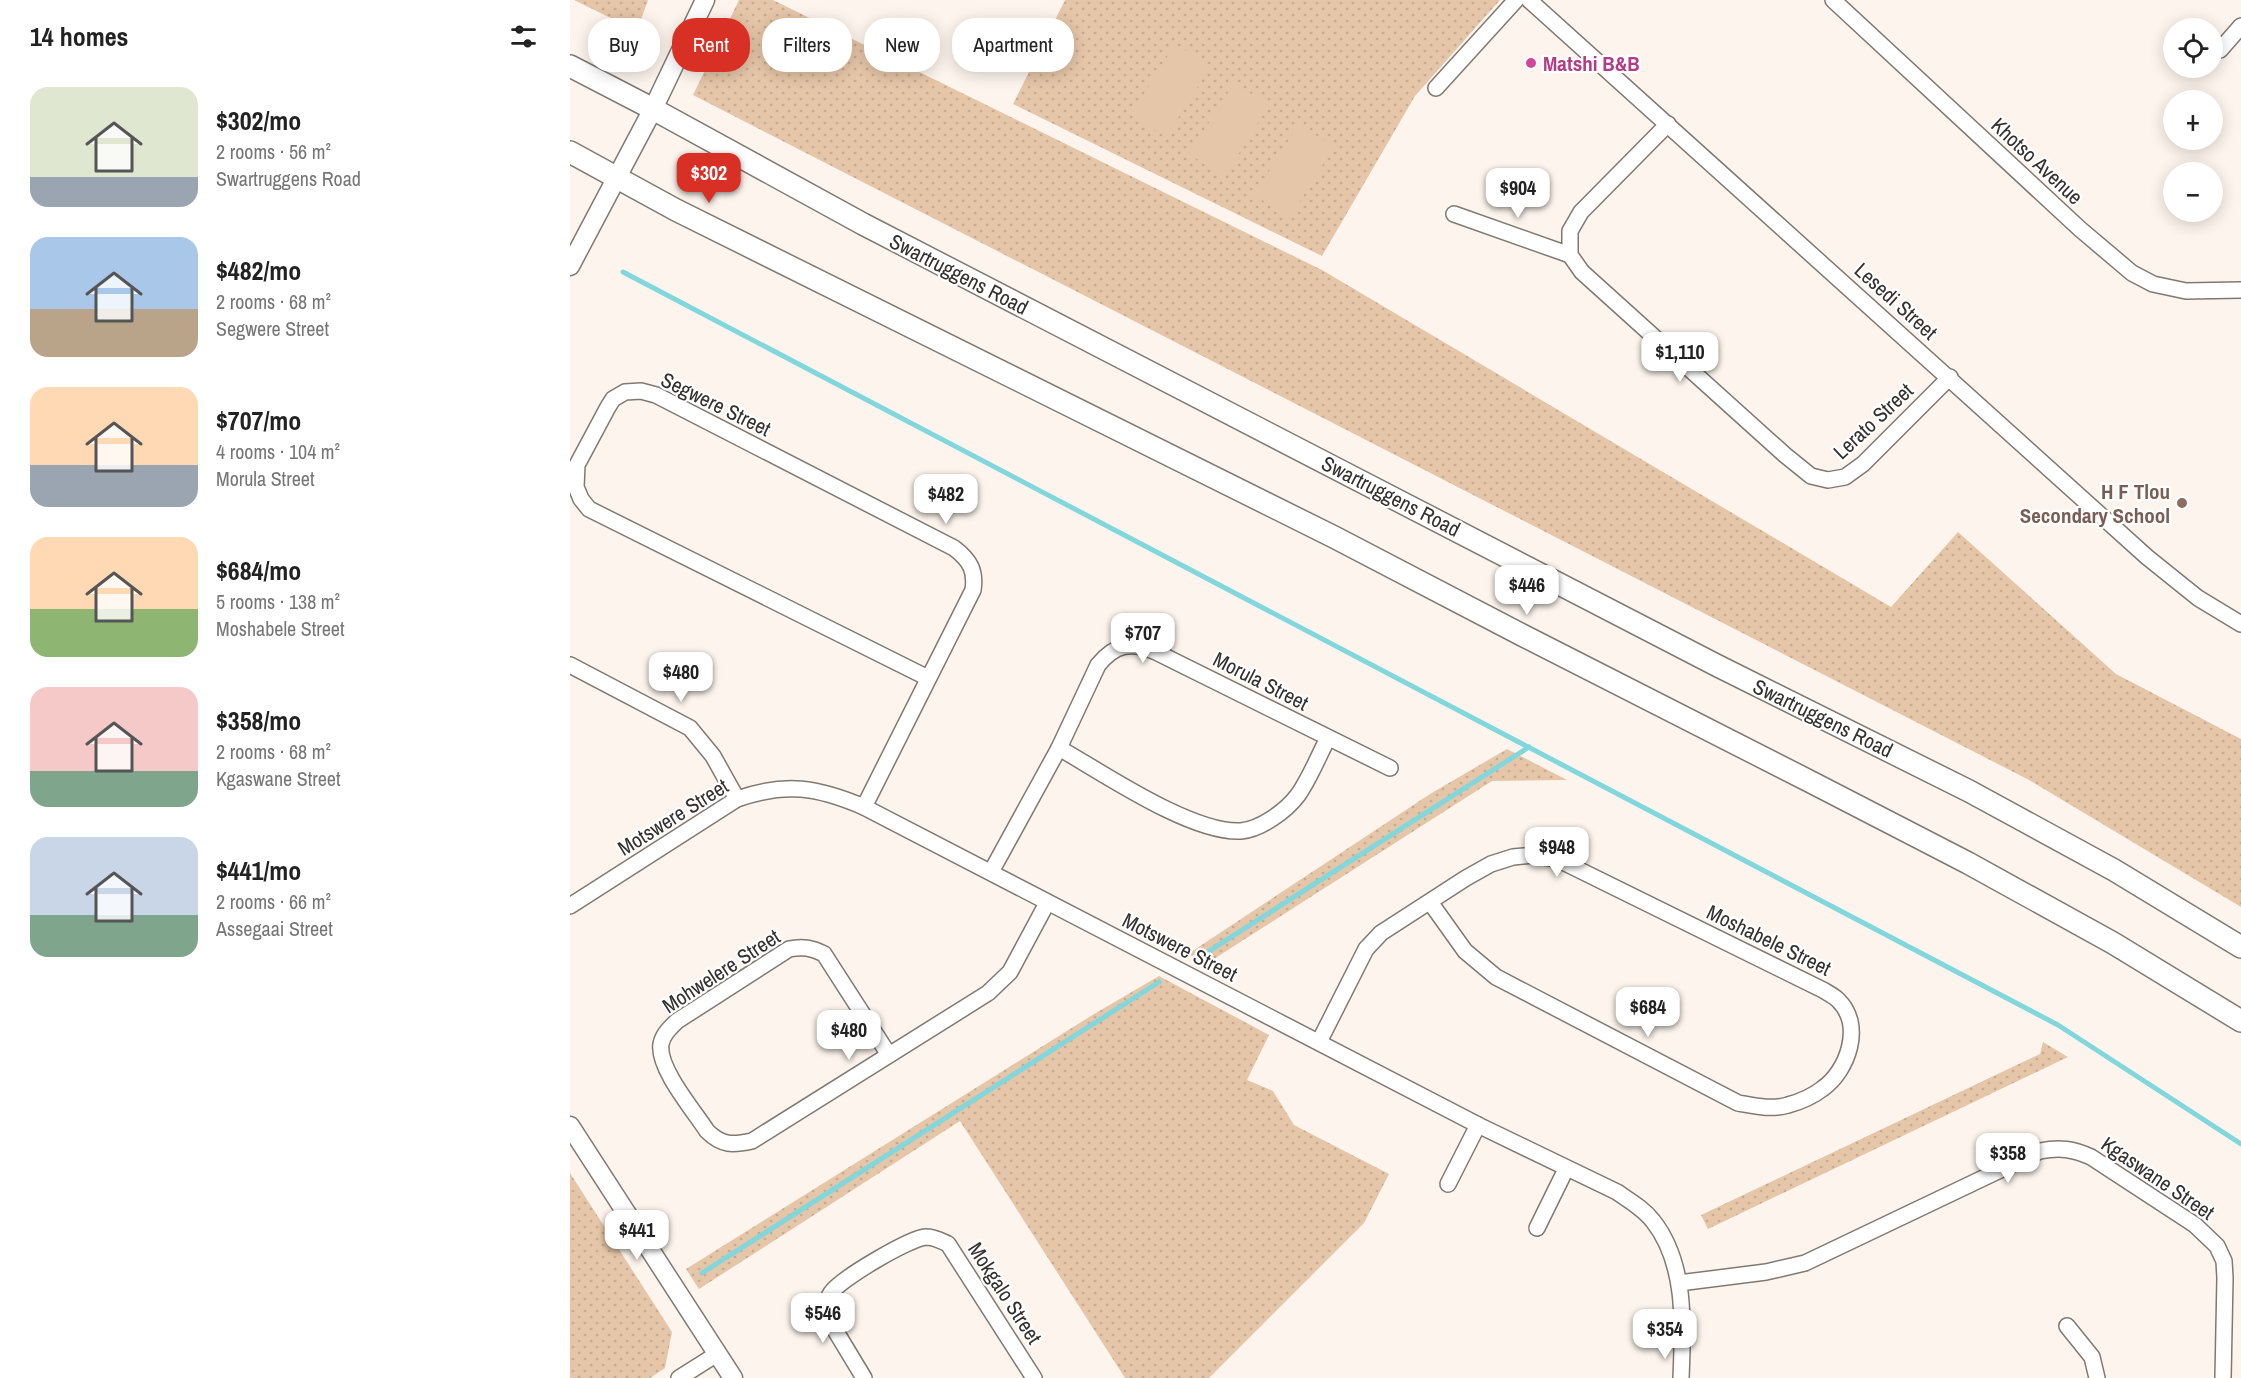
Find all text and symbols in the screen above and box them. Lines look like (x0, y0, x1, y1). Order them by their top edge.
chip: Buy (588, 18, 660, 72)
chip: Rent (672, 18, 750, 72)
chip: Filters (762, 18, 852, 72)
chip: New (864, 18, 940, 72)
chip: Apartment (952, 18, 1074, 72)
map controls (2163, 18, 2223, 222)
button: locate (2163, 18, 2223, 78)
text: 14 homes (30, 19, 128, 54)
icon: filters (507, 20, 540, 53)
place label: Matshi B&B (1543, 49, 1640, 78)
marker: Matshi B&B (1524, 56, 1538, 70)
button: + (2163, 90, 2223, 150)
text: $302/mo (216, 103, 301, 138)
icon: home (78, 111, 150, 183)
street label: Khotso Avenue (1985, 111, 2089, 211)
text: 2 rooms · 56 m² (216, 138, 331, 165)
pin: $302 (673, 153, 745, 204)
text: $302 (691, 159, 727, 186)
button: − (2163, 162, 2223, 222)
text: Swartruggens Road (216, 165, 361, 192)
pin: $904 (1482, 168, 1554, 219)
text: $904 (1500, 174, 1536, 201)
street label: Swartruggens Road (885, 227, 1033, 321)
text: $482/mo (216, 253, 301, 288)
street label: Lesedi Street (1848, 256, 1944, 346)
icon: home (78, 261, 150, 333)
text: 2 rooms · 68 m² (216, 288, 331, 315)
text: Segwere Street (216, 315, 329, 342)
pin: $1,110 (1631, 332, 1729, 383)
text: $1,110 (1655, 338, 1705, 365)
street label: Segwere Street (656, 365, 776, 443)
street label: Lerato Street (1827, 376, 1919, 466)
text: $707/mo (216, 403, 301, 438)
icon: home (78, 411, 150, 483)
text: 4 rooms · 104 m² (216, 438, 340, 465)
street label: Swartruggens Road (1317, 449, 1465, 543)
text: Morula Street (216, 465, 314, 492)
pin: $482 (910, 474, 982, 525)
place label: H F Tlou Secondary School (2020, 477, 2170, 530)
text: $482 (928, 480, 964, 507)
marker: H F Tlou Secondary School (2175, 496, 2189, 510)
text: $684/mo (216, 553, 301, 588)
icon: home (78, 561, 150, 633)
pin: $446 (1491, 565, 1563, 616)
text: $446 (1509, 571, 1545, 598)
text: 5 rooms · 138 m² (216, 588, 340, 615)
pin: $707 (1107, 613, 1179, 664)
text: Moshabele Street (216, 615, 345, 642)
text: $707 (1125, 619, 1161, 646)
street label: Morula Street (1208, 645, 1314, 717)
pin: $480 (645, 652, 717, 703)
text: $480 (663, 658, 699, 685)
street label: Swartruggens Road (1748, 672, 1898, 764)
text: $358/mo (216, 703, 301, 738)
icon: home (78, 711, 150, 783)
text: 2 rooms · 68 m² (216, 738, 331, 765)
text: Kgaswane Street (216, 765, 341, 792)
street label: Motswere Street (612, 771, 734, 863)
pin: $948 (1521, 827, 1593, 878)
text: $948 (1539, 833, 1575, 860)
text: $441/mo (216, 853, 301, 888)
icon: home (78, 861, 150, 933)
text: 2 rooms · 66 m² (216, 888, 331, 915)
street label: Moshabele Street (1702, 897, 1836, 983)
street label: Motswere Street (1118, 906, 1243, 988)
text: Assegaai Street (216, 915, 333, 942)
street label: Mohwelere Street (657, 922, 786, 1020)
pin: $684 (1612, 987, 1684, 1038)
text: $684 (1630, 993, 1666, 1020)
pin: $480 (813, 1010, 885, 1061)
text: $480 (831, 1016, 867, 1043)
street label: Kgaswane Street (2096, 1129, 2220, 1227)
pin: $358 (1972, 1133, 2044, 1184)
text: $358 (1990, 1139, 2026, 1166)
pin: $441 (601, 1210, 673, 1261)
text: $441 (619, 1216, 655, 1243)
street label: Mokgalo Street (961, 1237, 1049, 1350)
pin: $546 (787, 1293, 859, 1344)
text: $546 (805, 1299, 841, 1326)
pin: $354 (1629, 1309, 1701, 1360)
text: $354 (1647, 1315, 1683, 1342)

